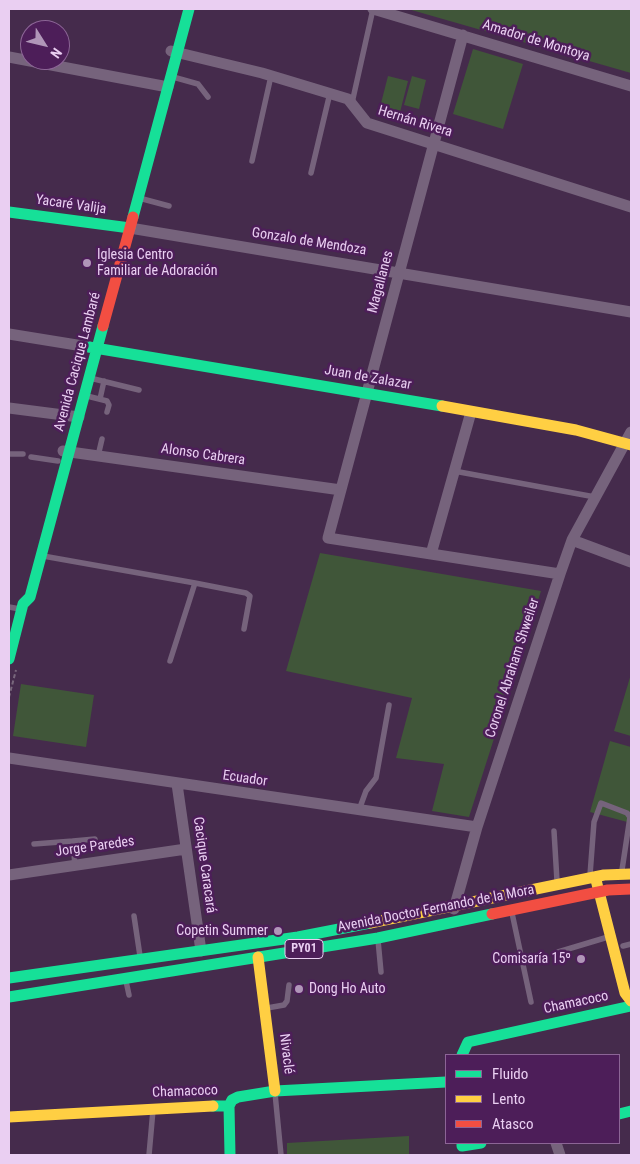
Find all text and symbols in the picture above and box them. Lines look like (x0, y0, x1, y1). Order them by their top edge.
street label: Amador de Montoya (480, 17, 592, 65)
north arrow (20, 20, 70, 70)
text: N (47, 45, 65, 61)
street label: Hernán Rivera (376, 103, 454, 141)
street label: Yacaré Valija (35, 192, 107, 218)
street label: Gonzalo de Mendoza (251, 225, 367, 259)
place label: Iglesia Centro Familiar de Adoración (97, 247, 218, 280)
street label: Magallanes (365, 249, 397, 315)
marker: Iglesia Centro Familiar de Adoración (81, 257, 93, 269)
street label: Avenida Cacique Lambaré (51, 291, 105, 433)
street label: Juan de Zalazar (323, 362, 413, 394)
street label: Alonso Cabrera (160, 441, 246, 469)
street label: Coronel Abraham Shweiler (482, 596, 544, 740)
street label: Ecuador (222, 768, 268, 790)
street label: Cacique Caracará (189, 816, 219, 914)
street label: Jorge Paredes (54, 833, 136, 861)
street label: Avenida Doctor Fernando de la Mora (336, 882, 536, 936)
place label: Copetin Summer (176, 923, 268, 939)
marker: Copetin Summer (272, 925, 284, 937)
road number: PY01 (285, 940, 323, 959)
place label: Comisaría 15º (492, 951, 571, 967)
marker: Comisaría 15º (575, 953, 587, 965)
place label: Dong Ho Auto (309, 981, 386, 997)
marker: Dong Ho Auto (293, 983, 305, 995)
street label: Chamacoco (542, 988, 610, 1018)
street label: Nivaclé (275, 1033, 297, 1075)
legend (445, 1054, 620, 1144)
text: Fluido (492, 1065, 528, 1083)
street label: Chamacoco (152, 1082, 218, 1102)
text: Lento (492, 1090, 525, 1108)
text: Atasco (492, 1115, 533, 1133)

